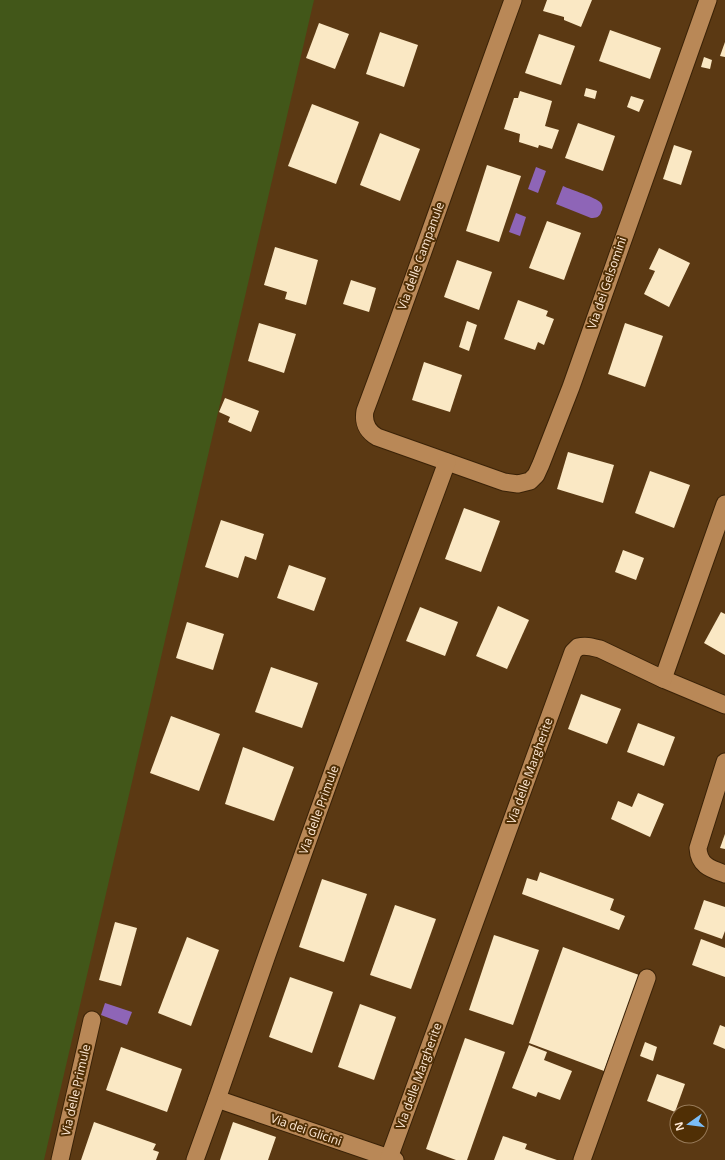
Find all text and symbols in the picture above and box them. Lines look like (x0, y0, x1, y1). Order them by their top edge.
street label: Via delle Campanule (393, 199, 448, 312)
street label: Via dei Gelsomini (583, 235, 630, 331)
street label: Via delle Margherite (502, 715, 557, 826)
street label: Via delle Primule (295, 763, 343, 857)
street label: Via delle Margherite (391, 1020, 446, 1131)
street label: Via delle Primule (57, 1042, 94, 1137)
north arrow (669, 1104, 709, 1144)
street label: Via dei Glicini (268, 1109, 344, 1150)
text: N (670, 1120, 687, 1133)

